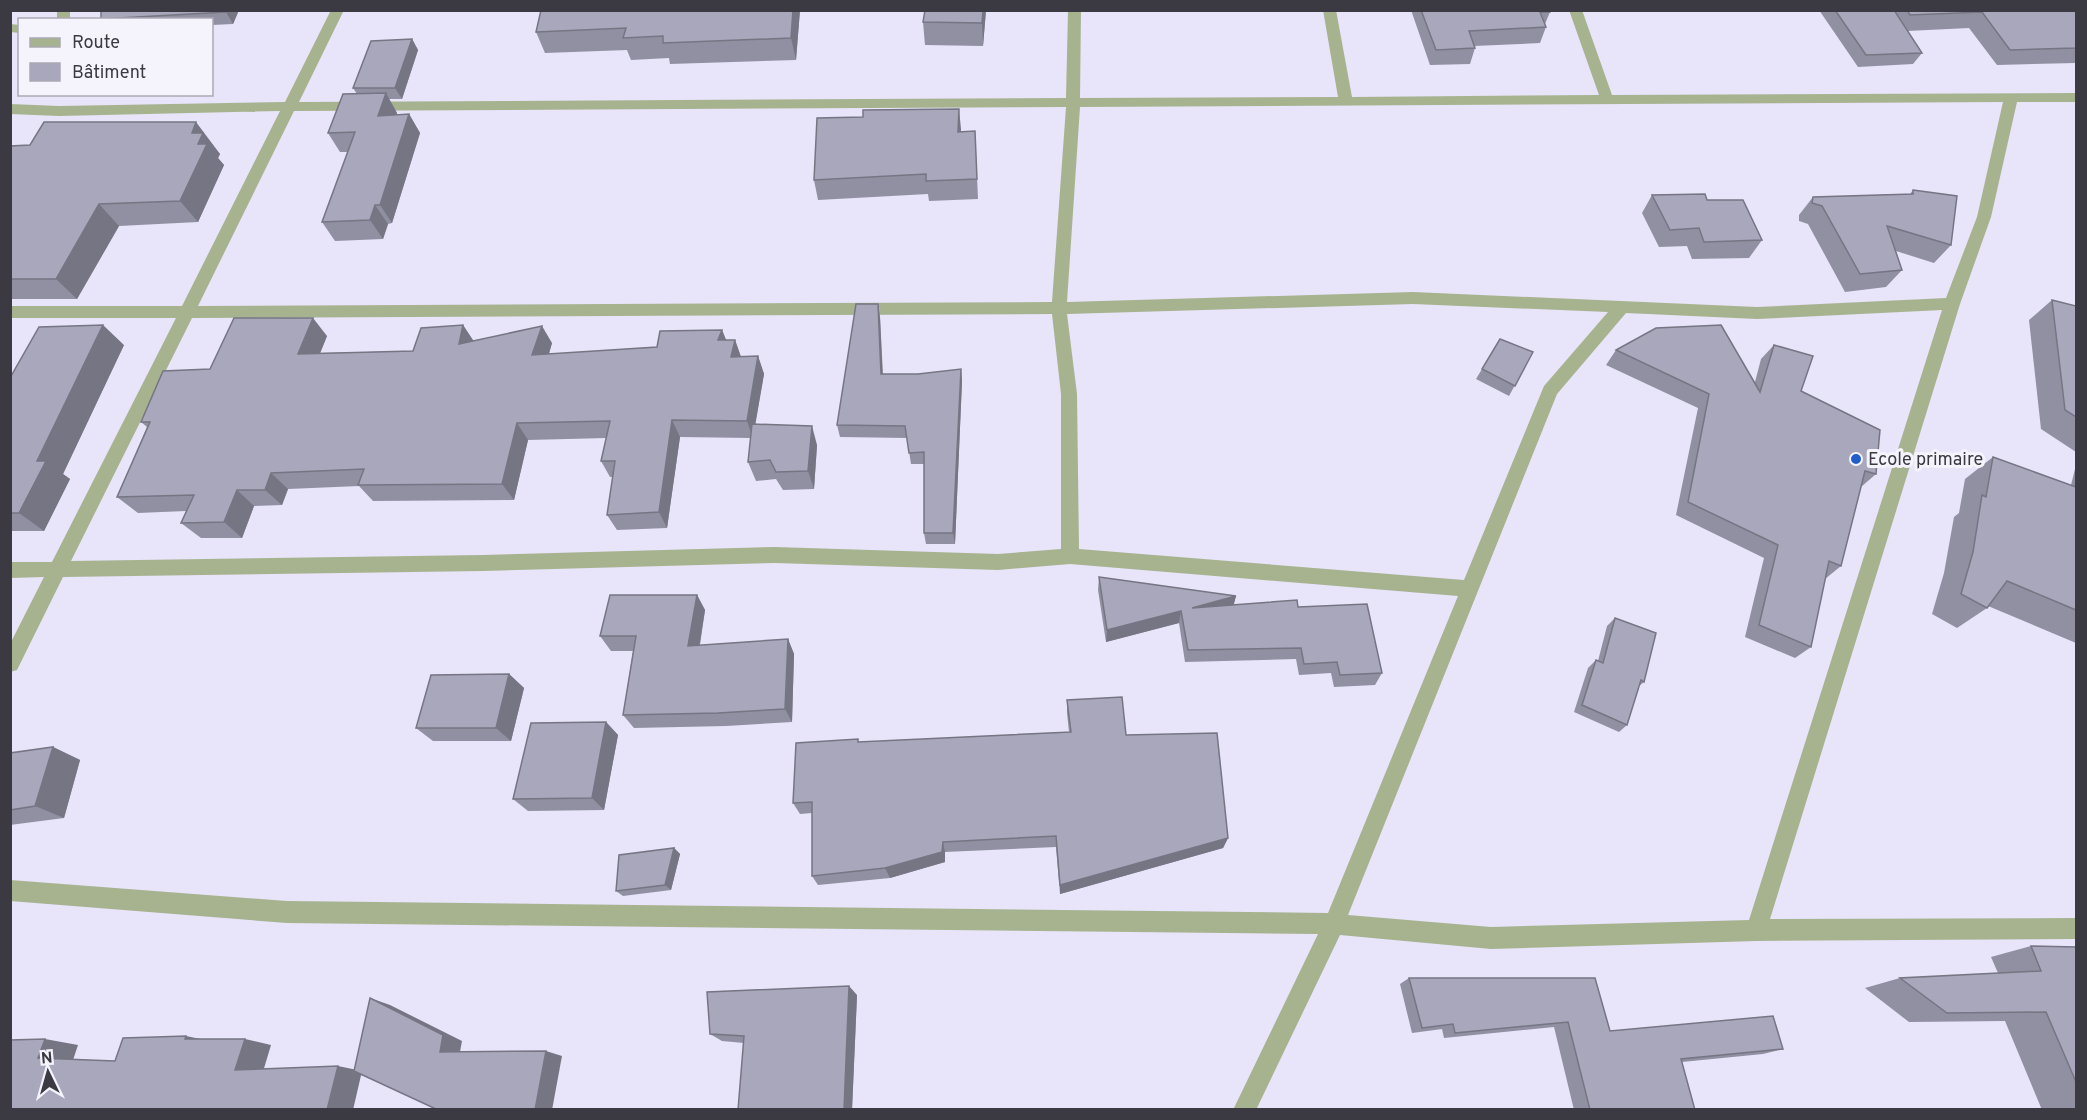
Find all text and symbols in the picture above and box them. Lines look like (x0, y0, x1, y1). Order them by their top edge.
legend (18, 18, 213, 96)
text: Route (72, 32, 120, 55)
text: Bâtiment (72, 62, 146, 85)
place label: Ecole primaire (1868, 449, 1983, 472)
marker: Ecole primaire (1849, 452, 1863, 466)
north arrow (18, 1042, 78, 1102)
text: N (40, 1049, 53, 1070)

